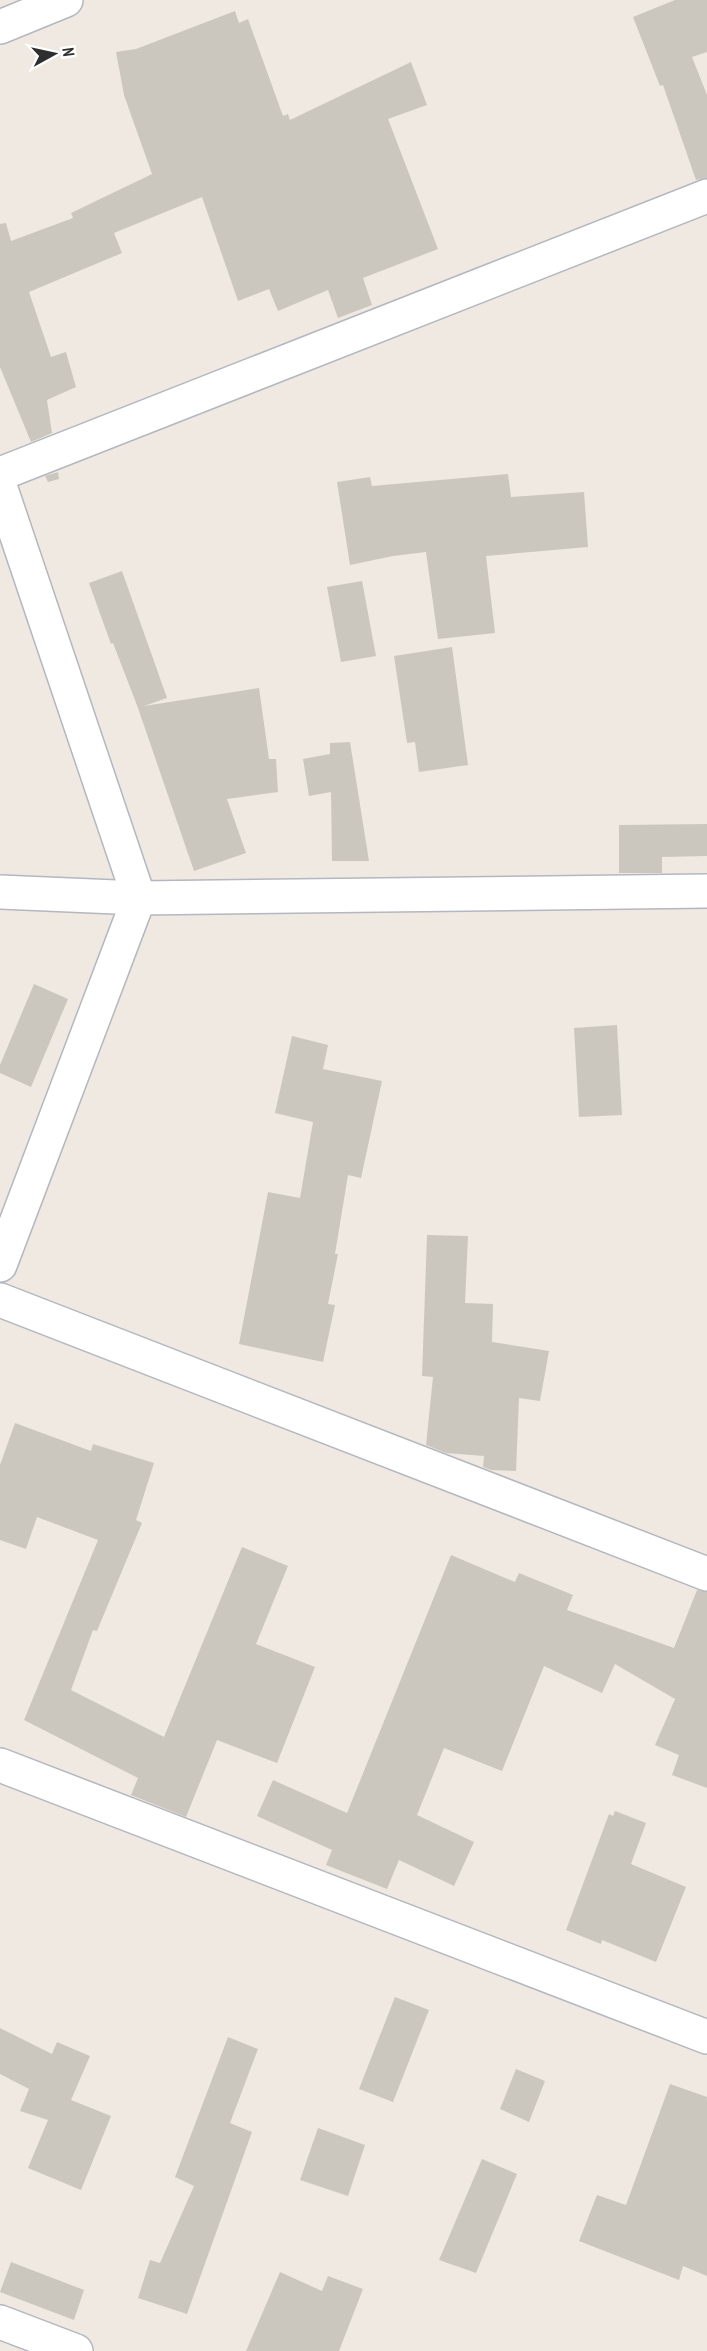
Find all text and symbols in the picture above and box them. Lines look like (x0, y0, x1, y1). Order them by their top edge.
north arrow (24, 24, 84, 84)
text: N (58, 46, 79, 58)

